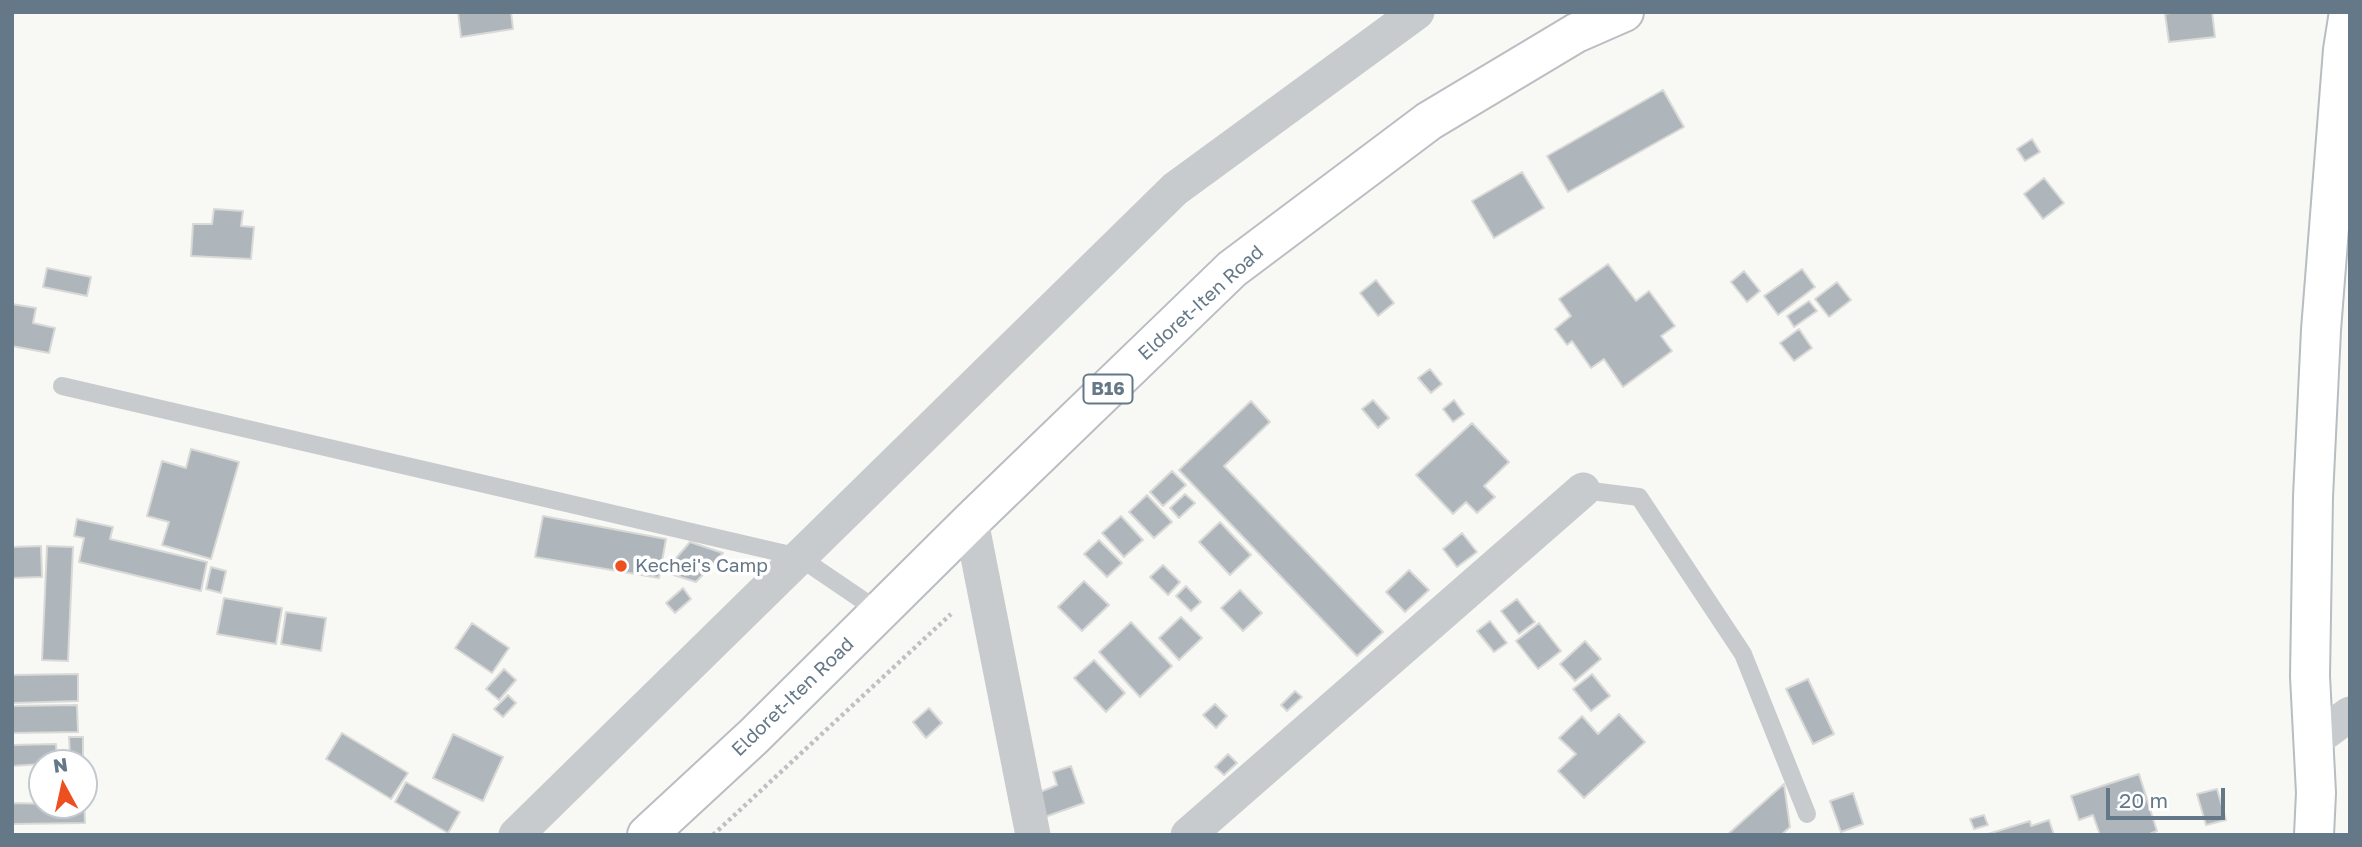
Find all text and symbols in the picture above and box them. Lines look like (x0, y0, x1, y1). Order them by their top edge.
street label: Eldoret-Iten Road (1134, 241, 1268, 365)
road number: B16 (1084, 374, 1132, 404)
place label: Kechei's Camp (635, 555, 768, 577)
marker: Kechei's Camp (613, 558, 629, 574)
street label: Eldoret-Iten Road (727, 633, 859, 761)
north arrow (28, 749, 98, 819)
text: N (52, 752, 69, 777)
scale bar (2110, 774, 2229, 818)
text: 20 m (2119, 787, 2168, 813)

